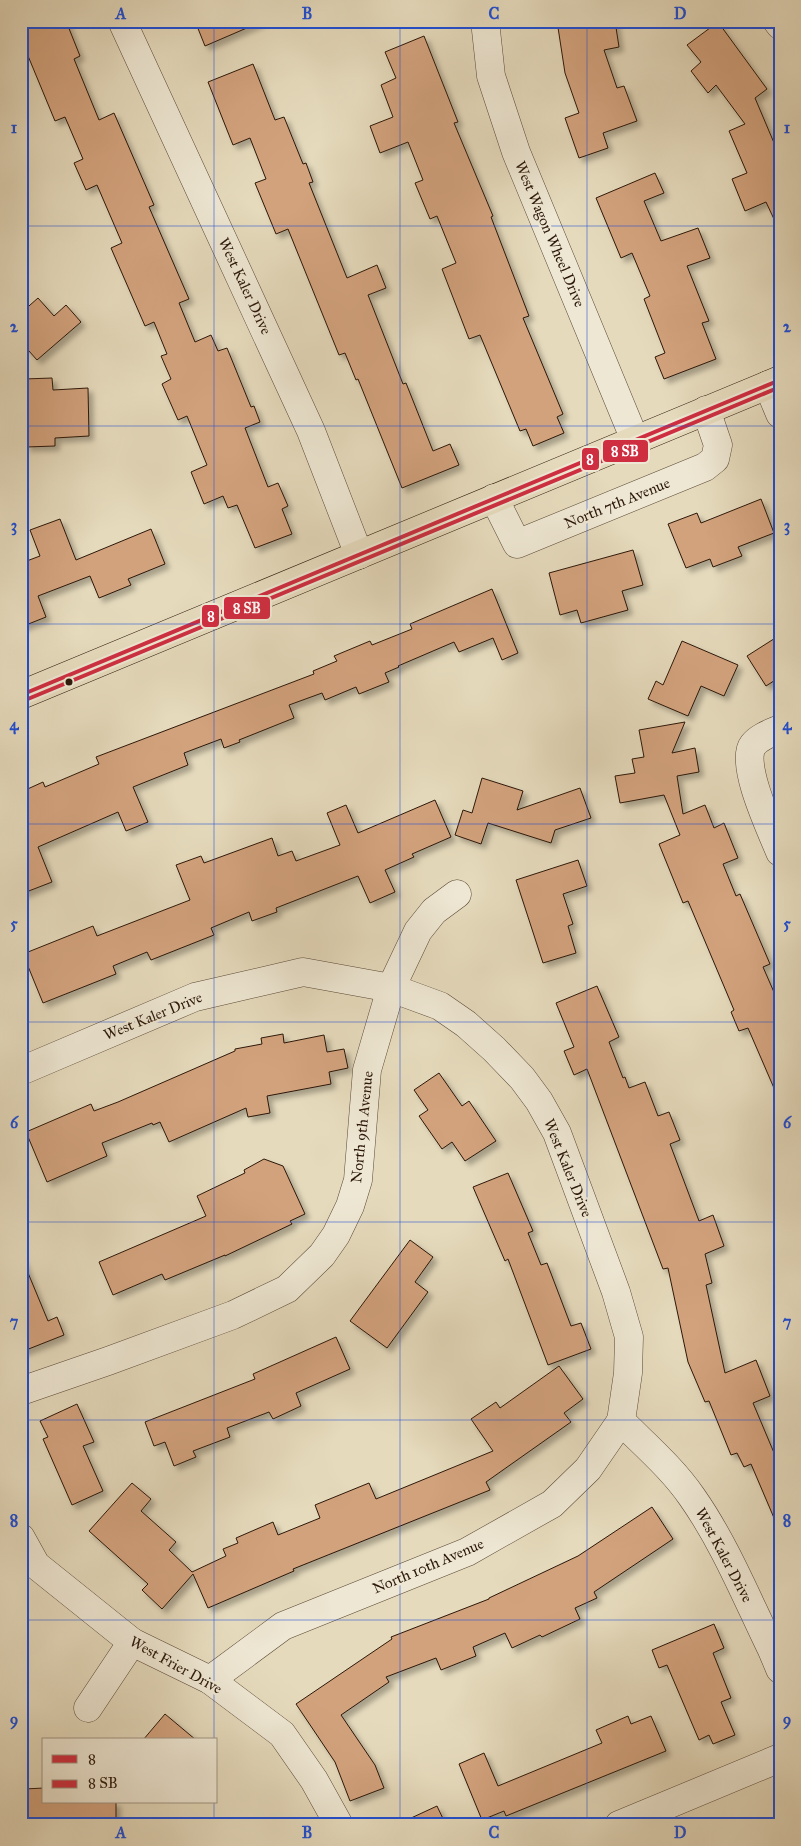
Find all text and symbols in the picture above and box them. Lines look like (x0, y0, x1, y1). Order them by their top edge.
text: A (115, 4, 127, 23)
text: B (302, 4, 312, 23)
text: C (489, 4, 500, 23)
text: D (674, 4, 687, 23)
text: 1 (11, 118, 18, 137)
text: 1 (784, 118, 791, 137)
street label: West Wagon Wheel Drive (511, 158, 589, 310)
street label: West Kaler Drive (215, 235, 275, 337)
text: 2 (10, 317, 19, 336)
text: 2 (783, 317, 792, 336)
line badge: 8 SB (602, 439, 649, 463)
text: 8 SB (611, 443, 639, 460)
line badge: 8 (581, 447, 600, 471)
text: 8 (586, 451, 594, 468)
street label: North 7th Avenue (561, 474, 673, 532)
text: 3 (11, 516, 17, 536)
text: 3 (784, 516, 790, 536)
line badge: 8 SB (223, 596, 271, 620)
text: 8 SB (233, 600, 261, 617)
line badge: 8 (201, 604, 220, 628)
text: 8 (207, 608, 215, 625)
unlabelled marker (64, 677, 74, 687)
text: 4 (10, 715, 20, 735)
text: 4 (783, 715, 793, 735)
text: 5 (10, 914, 18, 933)
text: 5 (783, 914, 791, 933)
street label: West Kaler Drive (101, 988, 205, 1044)
street label: North 9th Avenue (347, 1070, 377, 1184)
text: 6 (10, 1113, 19, 1132)
text: 6 (783, 1113, 792, 1132)
street label: West Kaler Drive (540, 1116, 596, 1220)
text: 7 (10, 1312, 19, 1331)
text: 7 (783, 1312, 792, 1331)
street label: West Kaler Drive (691, 1505, 757, 1605)
text: 8 (10, 1511, 18, 1530)
text: 8 (783, 1511, 791, 1530)
street label: North 10th Avenue (370, 1534, 486, 1598)
street label: West Frier Drive (127, 1632, 225, 1698)
text: 9 (10, 1710, 18, 1730)
text: 9 (783, 1710, 791, 1730)
legend (42, 1738, 218, 1804)
text: 8 (88, 1750, 96, 1768)
text: 8 SB (88, 1774, 118, 1792)
text: A (115, 1823, 127, 1842)
text: B (302, 1823, 312, 1842)
text: C (489, 1823, 500, 1842)
text: D (674, 1823, 687, 1842)

